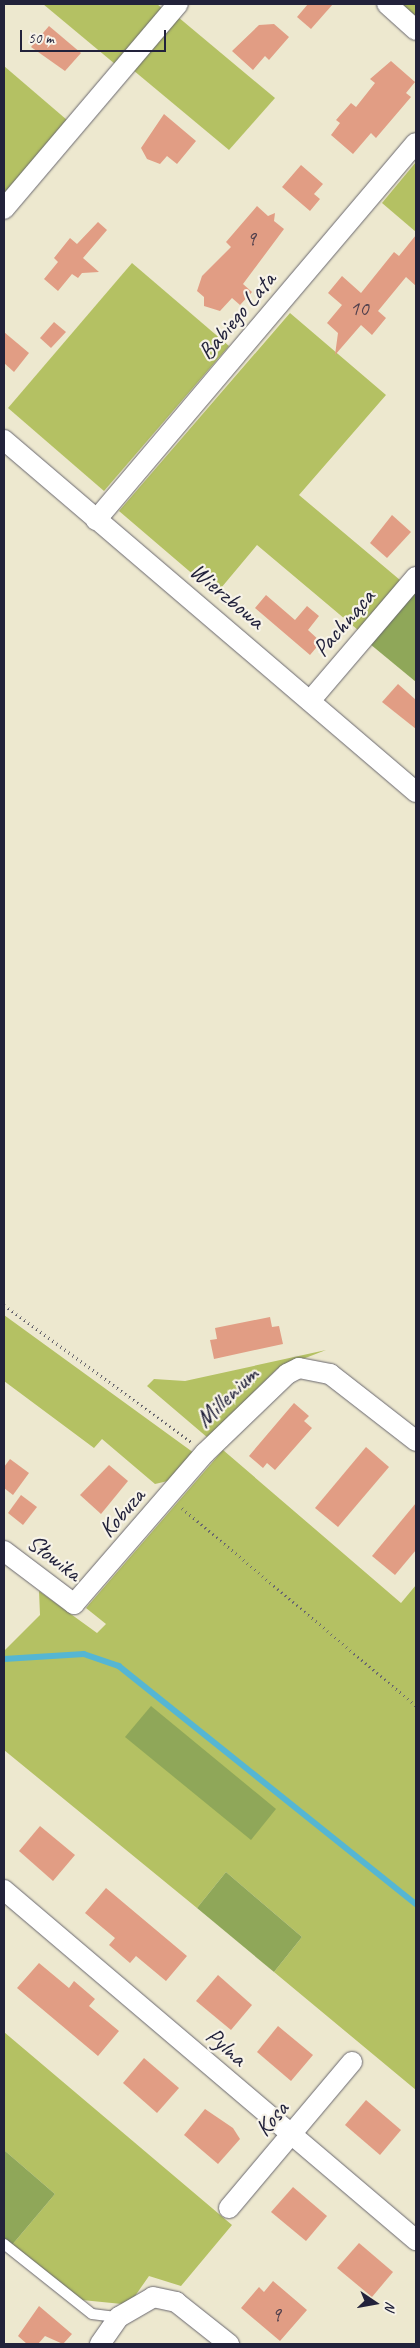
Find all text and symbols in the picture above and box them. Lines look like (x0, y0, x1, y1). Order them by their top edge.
scale bar (22, 20, 169, 52)
text: 50 m (28, 29, 54, 48)
house number: 9 (246, 225, 256, 251)
street label: Babiego Lata (192, 266, 282, 366)
house number: 10 (350, 295, 368, 321)
street label: Wierzbowa (184, 557, 270, 635)
street label: Pachnąca (307, 583, 381, 663)
street label: Millenium (190, 1360, 264, 1434)
street label: Kobuza (93, 1482, 151, 1544)
street label: Słowika (21, 1528, 87, 1588)
street label: Pylna (200, 2021, 252, 2073)
street label: Kosa (249, 2096, 295, 2142)
north arrow (350, 2278, 400, 2328)
text: N (381, 2300, 399, 2312)
house number: 9 (271, 2301, 281, 2327)

